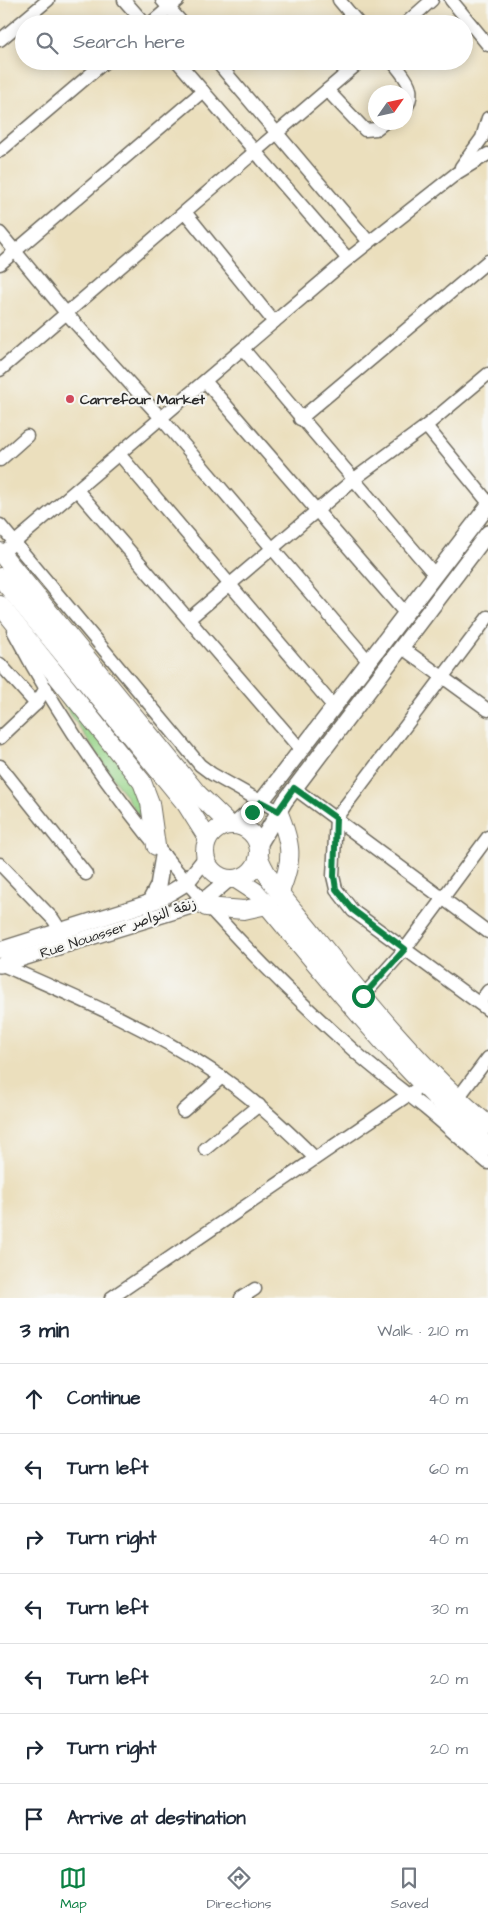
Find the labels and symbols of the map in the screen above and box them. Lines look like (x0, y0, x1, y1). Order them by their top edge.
north arrow (368, 85, 413, 130)
place label: Carrefour Market (80, 390, 205, 410)
marker: Carrefour Market (64, 393, 76, 405)
route end (241, 801, 264, 824)
street label: Rue Nouasser زنقة النواصر (37, 894, 199, 964)
route start (352, 985, 375, 1008)

